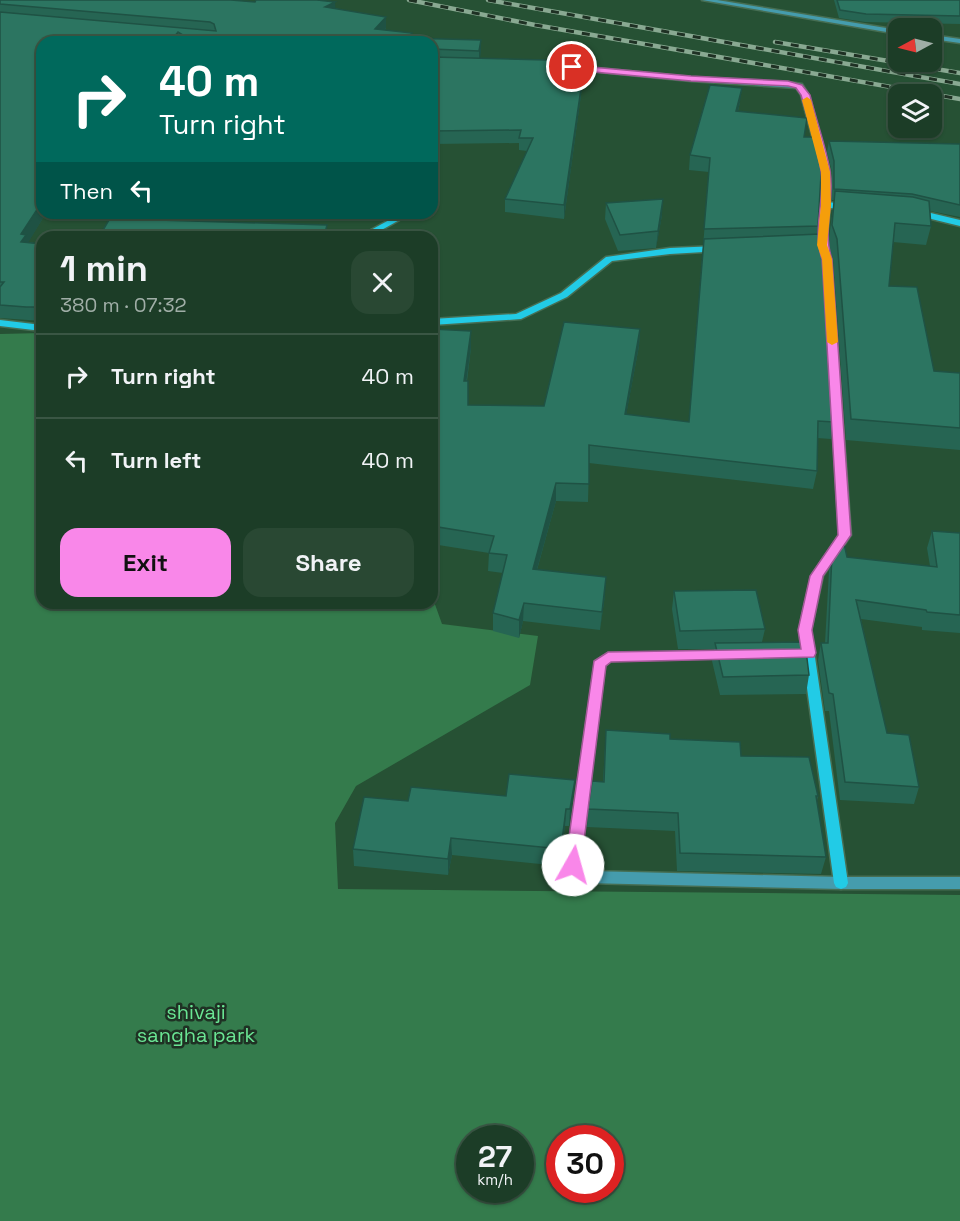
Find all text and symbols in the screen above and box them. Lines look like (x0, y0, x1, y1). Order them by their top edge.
north arrow (888, 18, 942, 72)
map controls (888, 18, 942, 138)
pin (546, 41, 597, 92)
icon: arrive (555, 50, 588, 83)
text: 40 m (159, 55, 259, 108)
icon: right (60, 60, 138, 138)
button: layers (888, 84, 942, 138)
text: Turn right (159, 107, 286, 142)
icon: left (125, 174, 158, 207)
text: Then (60, 177, 113, 205)
text: 1 min (60, 246, 148, 292)
button: close (351, 251, 414, 314)
text: 380 m · 07:32 (60, 292, 187, 318)
icon: right (60, 360, 93, 393)
text: Turn right (111, 362, 216, 390)
text: 40 m (362, 362, 414, 390)
icon: left (60, 444, 93, 477)
text: Turn left (111, 446, 201, 474)
text: 40 m (362, 446, 414, 474)
button: Exit (60, 528, 231, 597)
button: Share (243, 528, 414, 597)
position arrow (541, 833, 605, 897)
park label: shivaji sangha park (137, 999, 256, 1048)
speed limit sign: 30 (546, 1125, 624, 1203)
text: 27 (478, 1137, 512, 1176)
text: km/h (477, 1170, 513, 1189)

